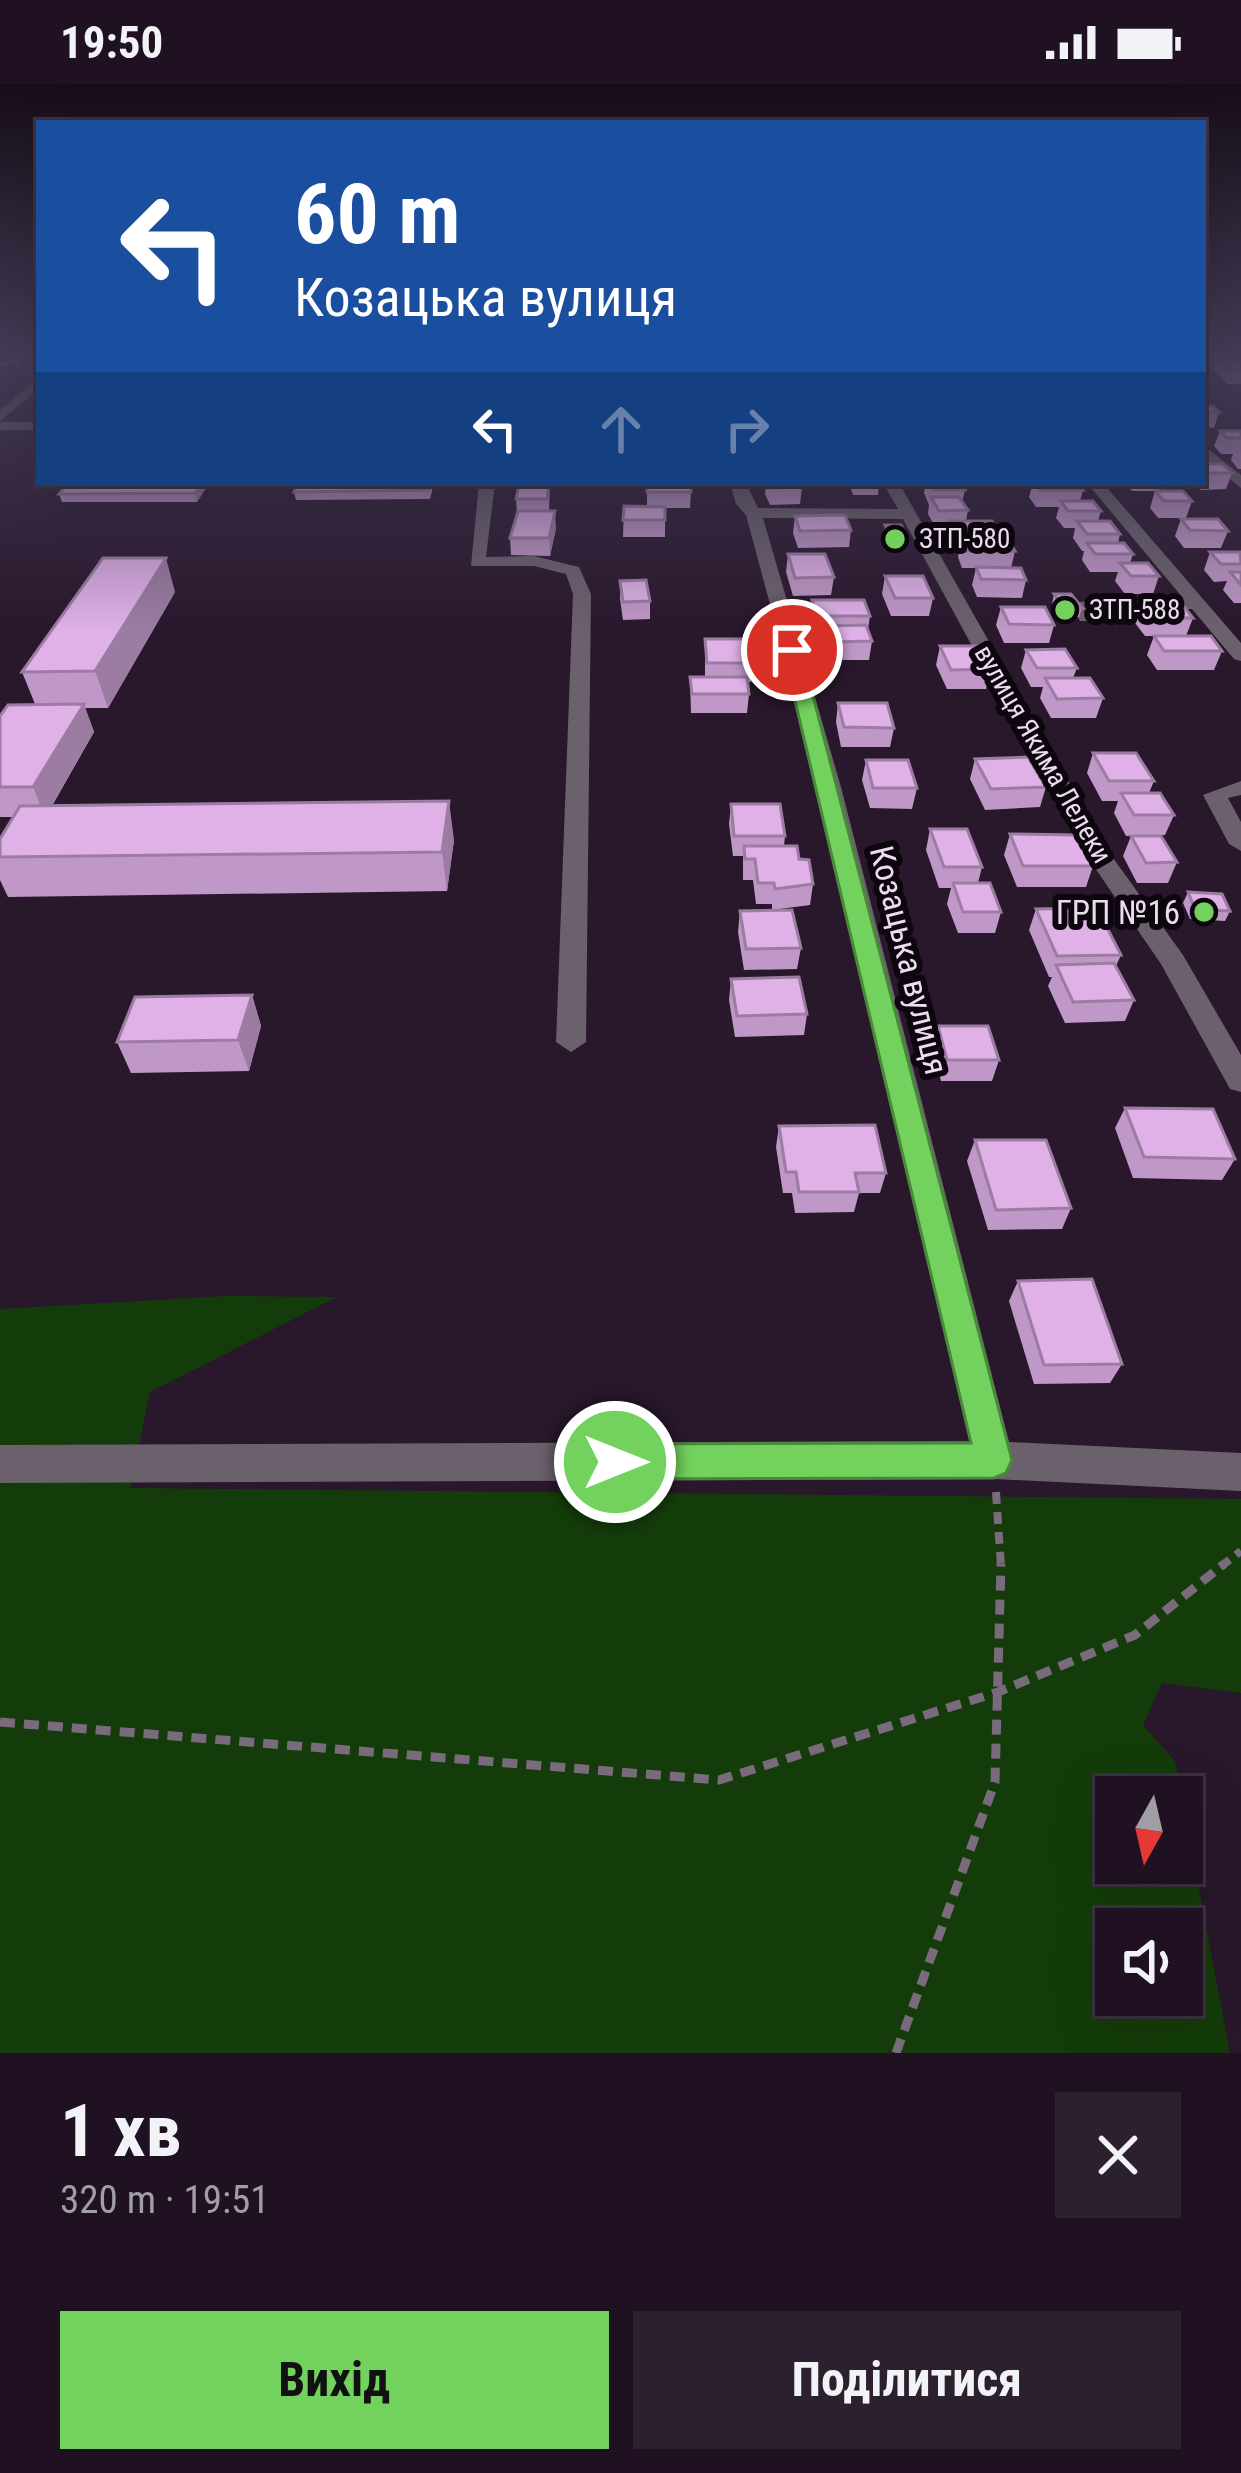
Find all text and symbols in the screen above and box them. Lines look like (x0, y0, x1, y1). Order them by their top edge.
text: 19:50 (60, 16, 163, 69)
text: 60 m (294, 165, 461, 264)
icon: left (96, 168, 252, 324)
text: Козацька вулиця (294, 266, 677, 329)
icon: left (462, 396, 528, 462)
icon: ahead (588, 396, 654, 462)
icon: right (714, 396, 780, 462)
place label: ЗТП-580 (919, 523, 1010, 555)
marker: ЗТП-580 (882, 526, 908, 552)
place label: ЗТП-588 (1089, 594, 1180, 626)
marker: ЗТП-588 (1052, 597, 1078, 623)
pin (741, 599, 843, 701)
icon: arrive (759, 617, 825, 683)
street label: вулиця Якима Лелеки (968, 639, 1118, 869)
street label: Козацька вулиця (862, 842, 956, 1078)
place label: ГРП №16 (1056, 893, 1180, 932)
marker: ГРП №16 (1191, 899, 1217, 925)
position arrow (552, 1399, 678, 1525)
north arrow (1095, 1776, 1203, 1884)
map controls (1095, 1776, 1203, 2016)
button: sound (1095, 1908, 1203, 2016)
text: 1 хв (60, 2089, 181, 2174)
button: close (1055, 2092, 1181, 2218)
text: 320 m · 19:51 (60, 2177, 270, 2223)
button: Вихід (60, 2311, 609, 2449)
button: Поділитися (633, 2311, 1181, 2449)

